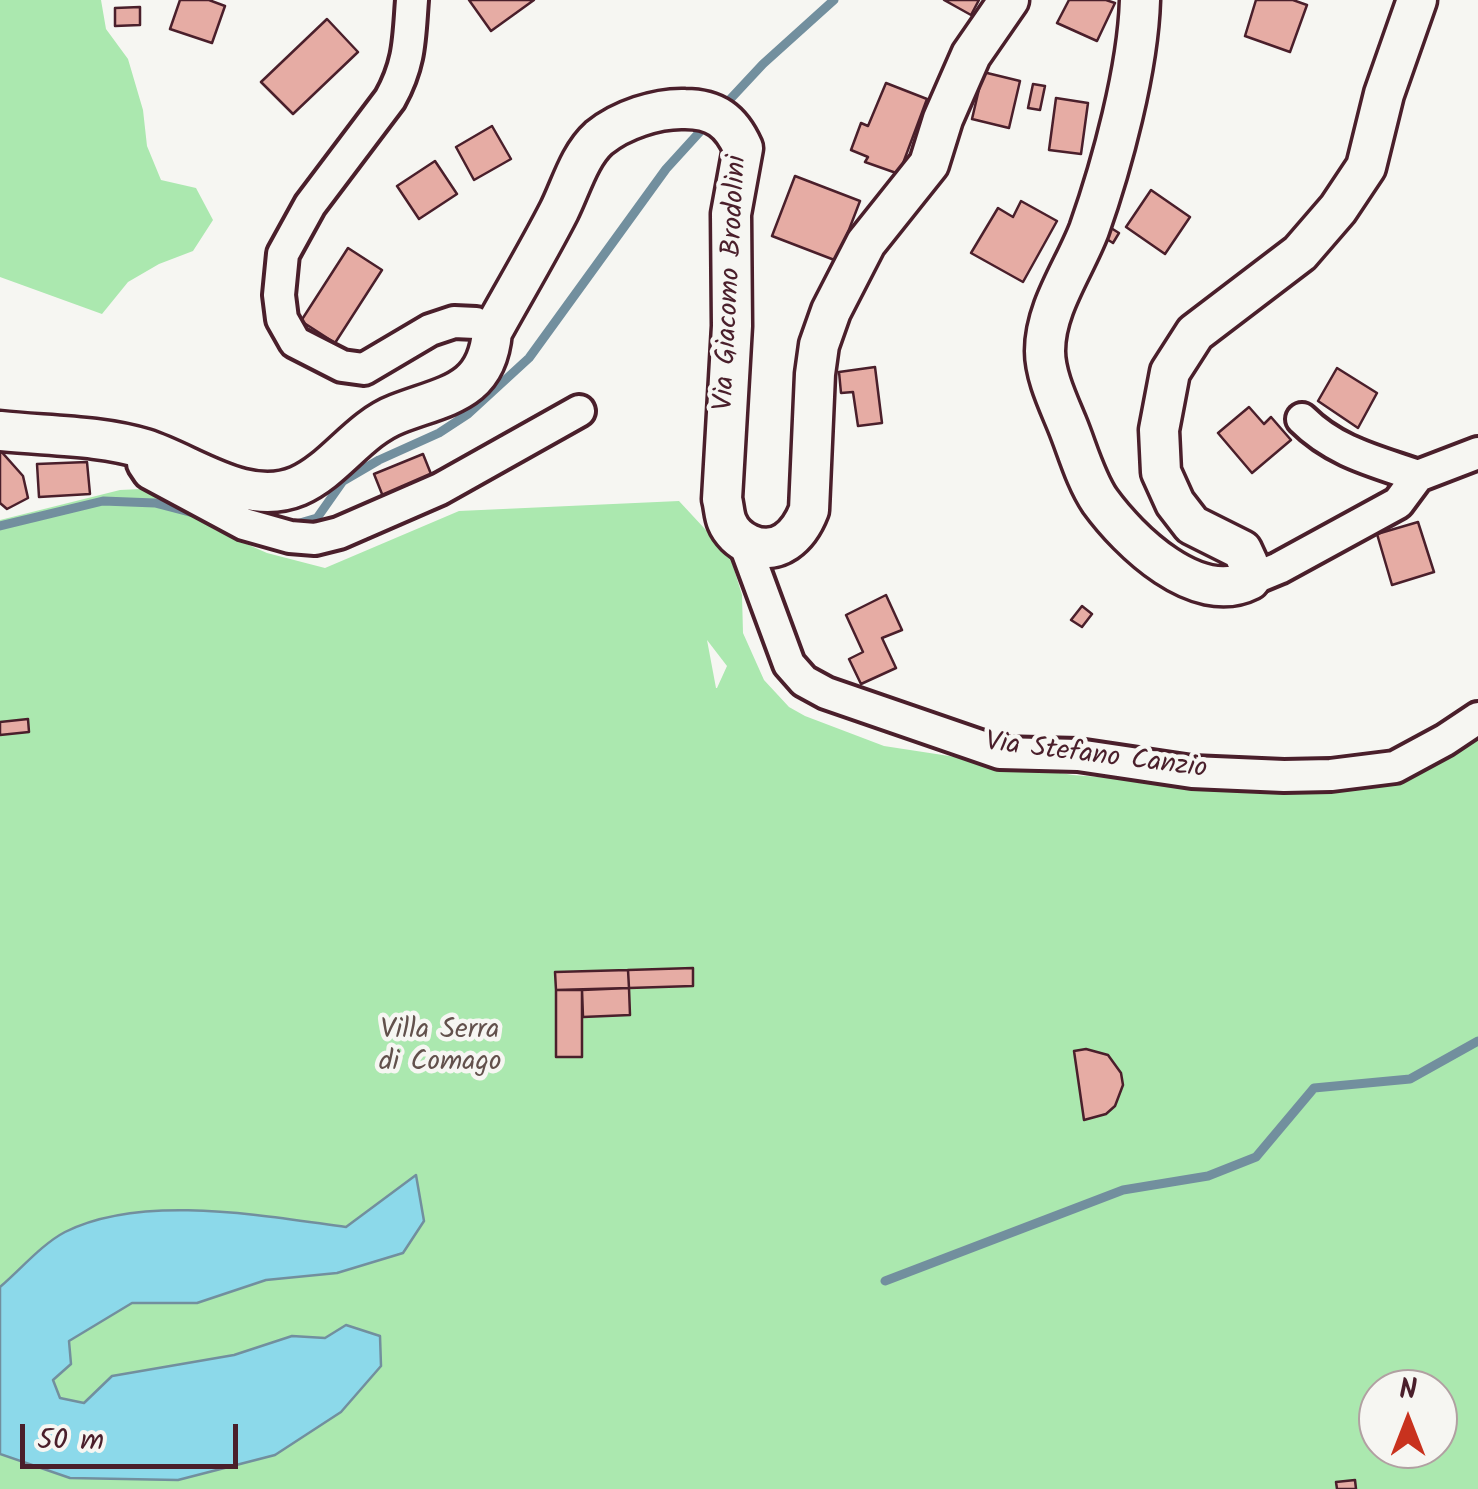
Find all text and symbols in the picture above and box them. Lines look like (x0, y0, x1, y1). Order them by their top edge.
street label: Via Giacomo Brodolini (710, 154, 756, 412)
street label: Via Stefano Canzio (983, 728, 1209, 788)
park label: Villa Serra di Comago (379, 1015, 501, 1081)
text: N (1399, 1368, 1417, 1413)
north arrow (1358, 1369, 1458, 1469)
scale bar (25, 1404, 242, 1466)
text: 50 m (37, 1417, 104, 1465)

